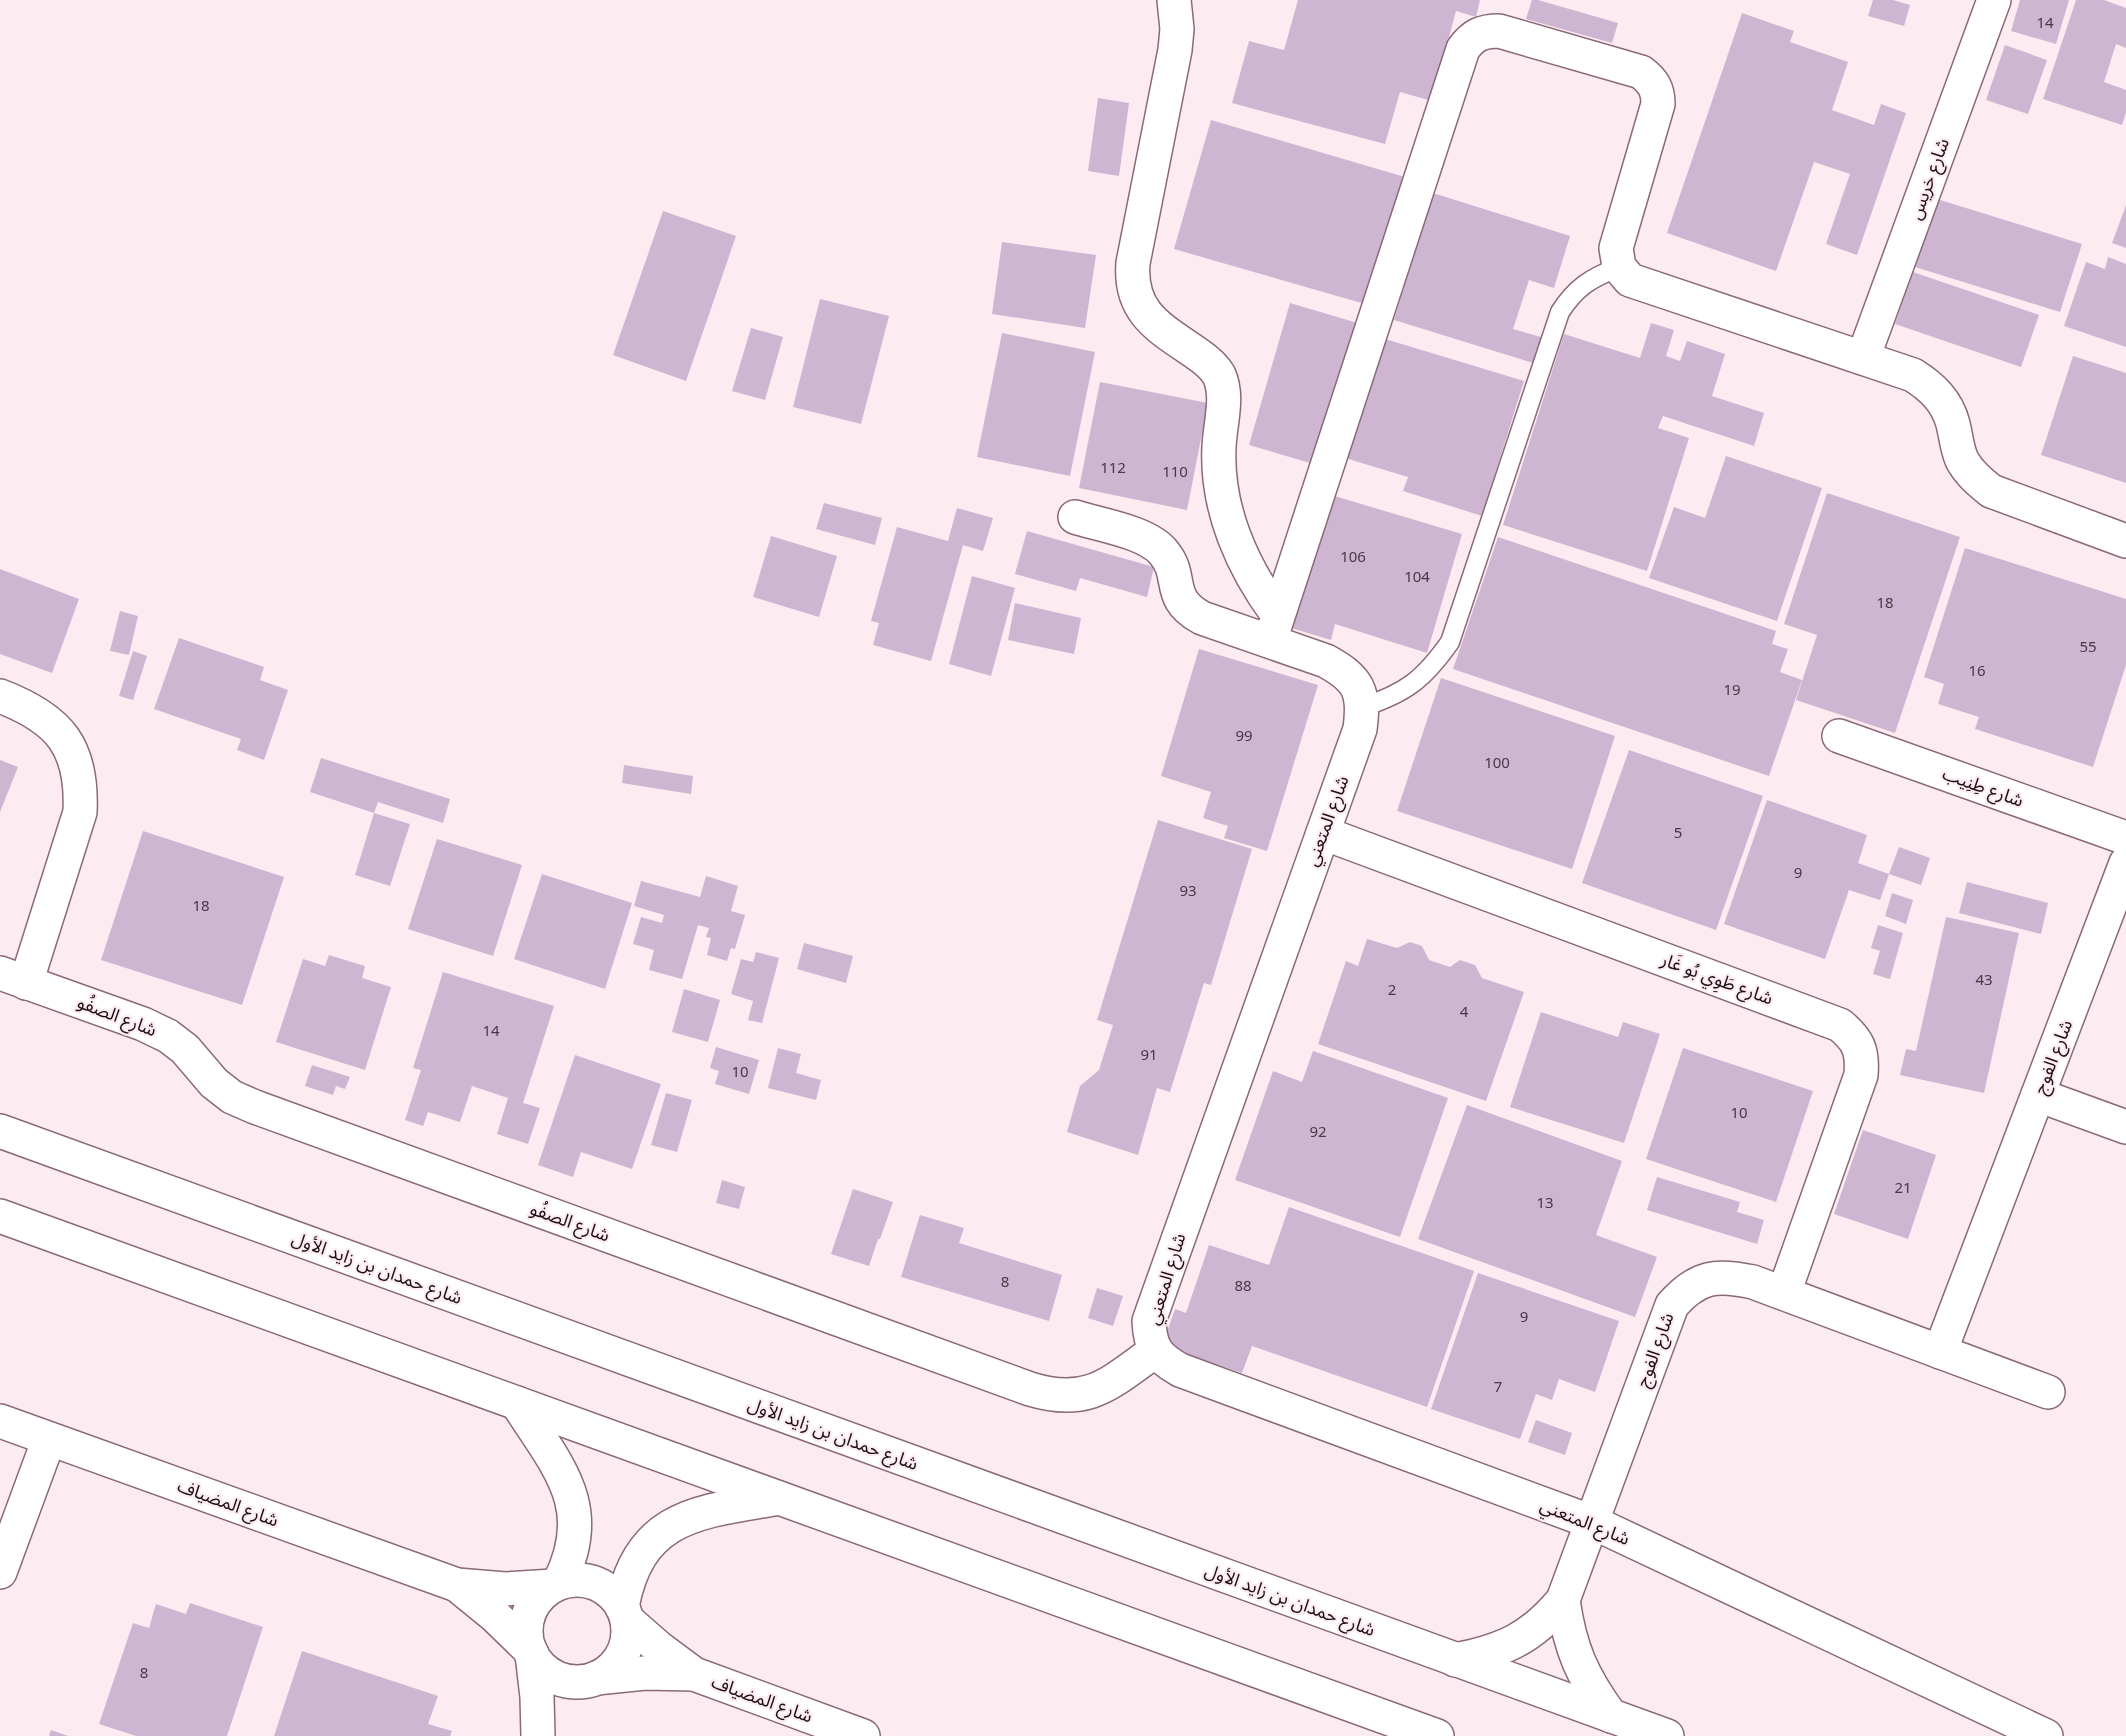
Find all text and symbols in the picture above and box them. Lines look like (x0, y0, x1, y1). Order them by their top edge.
house number: 14 (2036, 12, 2054, 32)
street label: شارع خريس (1902, 135, 1957, 224)
house number: 112 (1100, 457, 1126, 477)
house number: 110 (1162, 461, 1188, 481)
house number: 106 (1340, 546, 1366, 566)
house number: 104 (1404, 566, 1430, 586)
house number: 18 (1876, 592, 1894, 612)
house number: 55 (2079, 636, 2097, 656)
house number: 16 (1968, 660, 1986, 680)
house number: 19 (1723, 679, 1741, 699)
house number: 99 (1235, 725, 1253, 745)
house number: 100 (1484, 752, 1510, 772)
street label: شارع طِنِيب (1939, 760, 2027, 815)
street label: شارع المتعني (1299, 772, 1356, 870)
house number: 5 (1674, 822, 1682, 842)
house number: 9 (1794, 862, 1802, 882)
house number: 93 (1179, 880, 1197, 900)
house number: 18 (192, 895, 210, 915)
street label: شارع طَوِي بُو غَار (1656, 946, 1777, 1013)
house number: 43 (1975, 969, 1993, 989)
house number: 2 (1388, 979, 1396, 999)
street label: شارع الصفُو (73, 989, 161, 1044)
house number: 4 (1460, 1001, 1469, 1021)
street label: شارع الفوج (2027, 1016, 2080, 1098)
house number: 14 (482, 1020, 500, 1040)
house number: 91 (1140, 1044, 1158, 1064)
house number: 10 (731, 1061, 749, 1081)
house number: 10 (1730, 1102, 1748, 1122)
house number: 92 (1309, 1121, 1327, 1141)
house number: 21 (1894, 1177, 1912, 1197)
house number: 13 (1536, 1192, 1554, 1212)
street label: شارع الصفُو (526, 1196, 614, 1249)
street label: شارع حمدان بن زايد الأول (288, 1225, 466, 1312)
street label: شارع المتعني (1140, 1230, 1193, 1328)
house number: 8 (1001, 1271, 1009, 1291)
house number: 88 (1234, 1275, 1252, 1295)
house number: 9 (1520, 1306, 1528, 1326)
street label: شارع الفوج (1630, 1309, 1681, 1391)
house number: 7 (1494, 1376, 1502, 1396)
street label: شارع حمدان بن زايد الأول (744, 1391, 922, 1478)
street label: شارع المضياف (173, 1473, 282, 1534)
street label: شارع المتعني (1536, 1492, 1634, 1553)
street label: شارع حمدان بن زايد الأول (1201, 1557, 1379, 1644)
house number: 8 (140, 1662, 148, 1682)
street label: شارع المضياف (707, 1669, 816, 1730)

